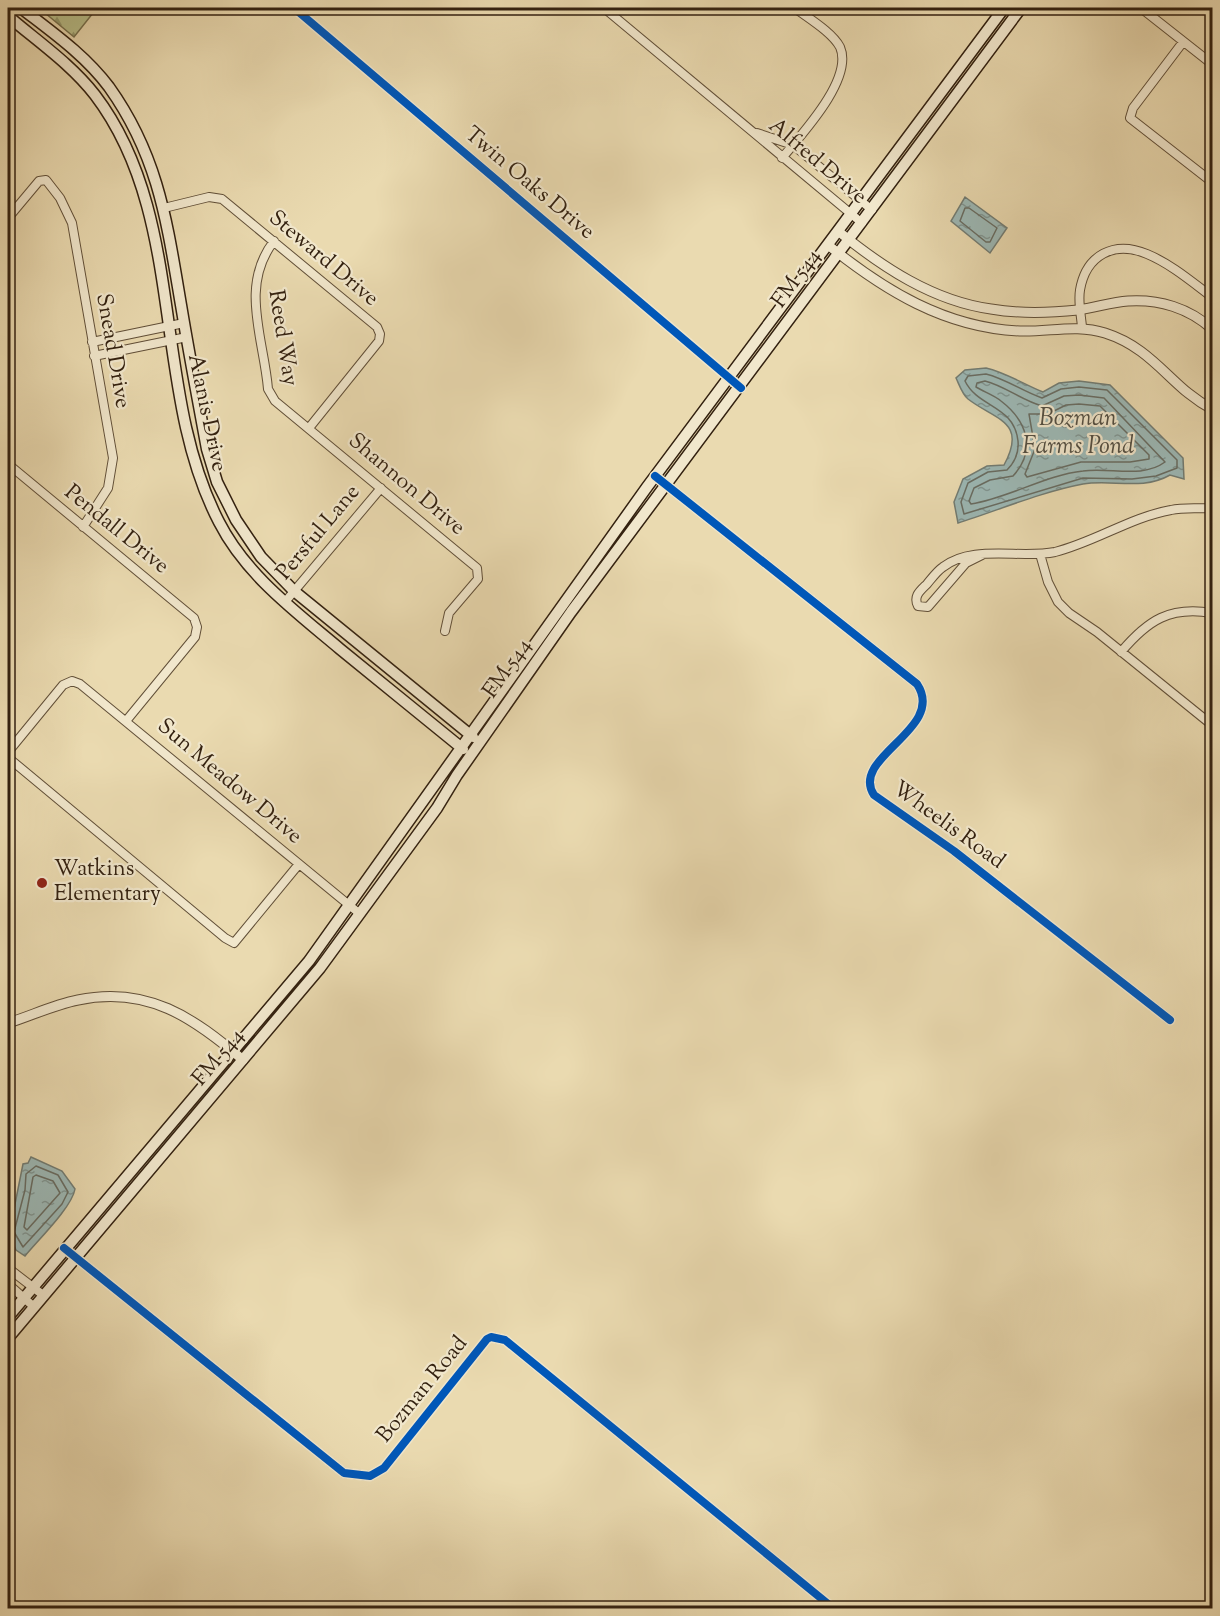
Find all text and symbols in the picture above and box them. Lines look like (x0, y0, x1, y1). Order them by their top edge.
street label: Alfred Drive (761, 111, 873, 213)
street label: Twin Oaks Drive (457, 120, 601, 248)
street label: Steward Drive (261, 203, 385, 315)
street label: FM 544 (764, 243, 830, 315)
street label: Reed Way (259, 288, 305, 388)
street label: Snead Drive (86, 291, 138, 411)
street label: Alanis Drive (178, 351, 234, 475)
water label: Bozman Farms Pond (1022, 402, 1134, 464)
street label: Shannon Drive (340, 426, 472, 544)
street label: Pendall Drive (57, 478, 175, 582)
street label: Persful Lane (269, 478, 369, 588)
street label: FM 544 (476, 632, 540, 706)
street label: Sun Meadow Drive (149, 712, 309, 852)
street label: Wheelis Road (885, 774, 1011, 878)
place label: Watkins Elementary (54, 854, 161, 911)
marker: Watkins Elementary (35, 876, 49, 890)
street label: FM 544 (185, 1022, 253, 1094)
street label: Bozman Road (370, 1330, 476, 1450)

